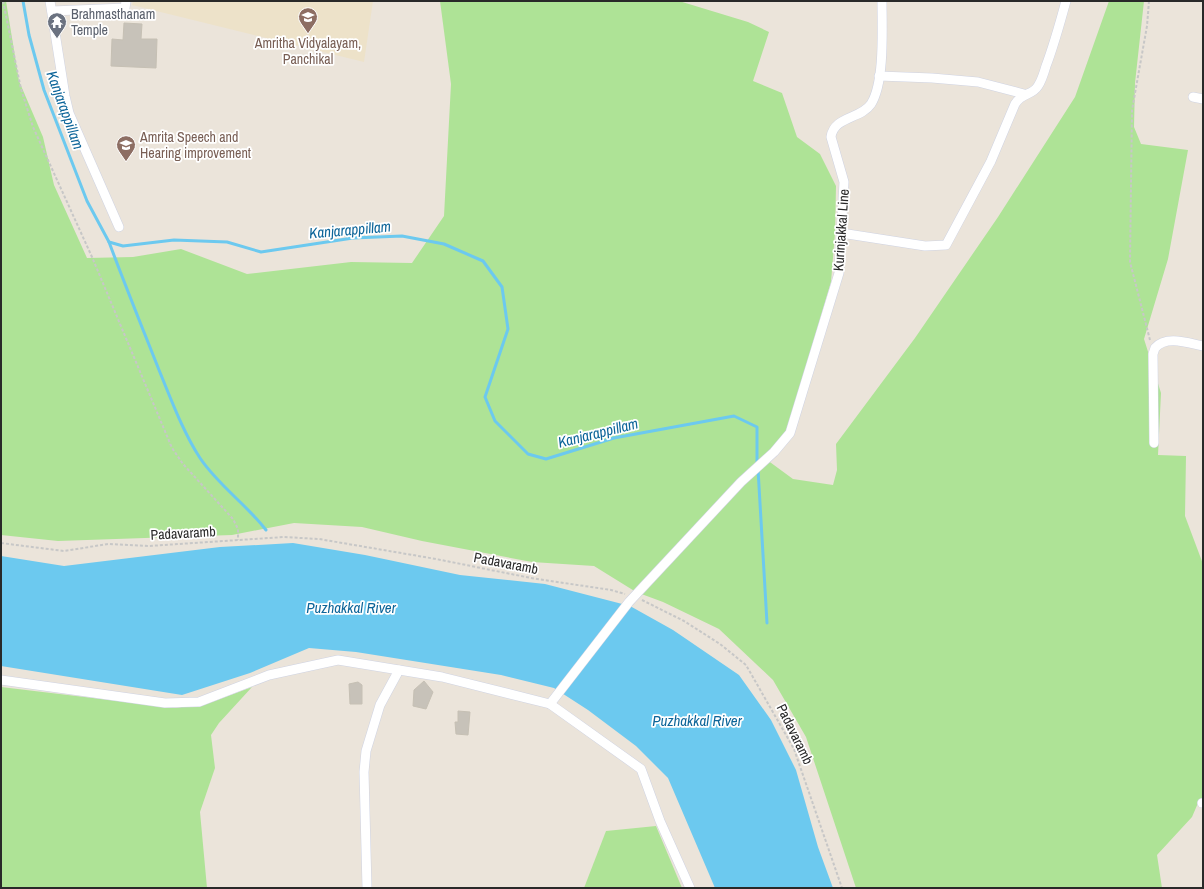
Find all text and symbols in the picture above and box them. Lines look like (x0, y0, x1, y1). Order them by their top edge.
place label: Brahmasthanam Temple (71, 5, 155, 39)
school or university icon: Amritha Vidyalayam, Panchikal (297, 6, 319, 34)
temple icon: Brahmasthanam Temple (46, 11, 68, 39)
place label: Amritha Vidyalayam, Panchikal (254, 34, 361, 68)
water label: Kanjarappillam (42, 68, 89, 152)
place label: Amrita Speech and Hearing improvement (139, 128, 251, 162)
school or university icon: Amrita Speech and Hearing improvement (115, 134, 137, 162)
street label: Kurinjakkal Line (829, 188, 853, 272)
water label: Kanjarappillam (308, 215, 392, 244)
water label: Kanjarappillam (556, 412, 640, 453)
street label: Padavaramb (150, 522, 216, 544)
street label: Padavaramb (472, 548, 540, 578)
water label: Puzhakkal River (306, 597, 397, 618)
street label: Padavaramb (773, 701, 817, 767)
water label: Puzhakkal River (652, 710, 743, 731)

